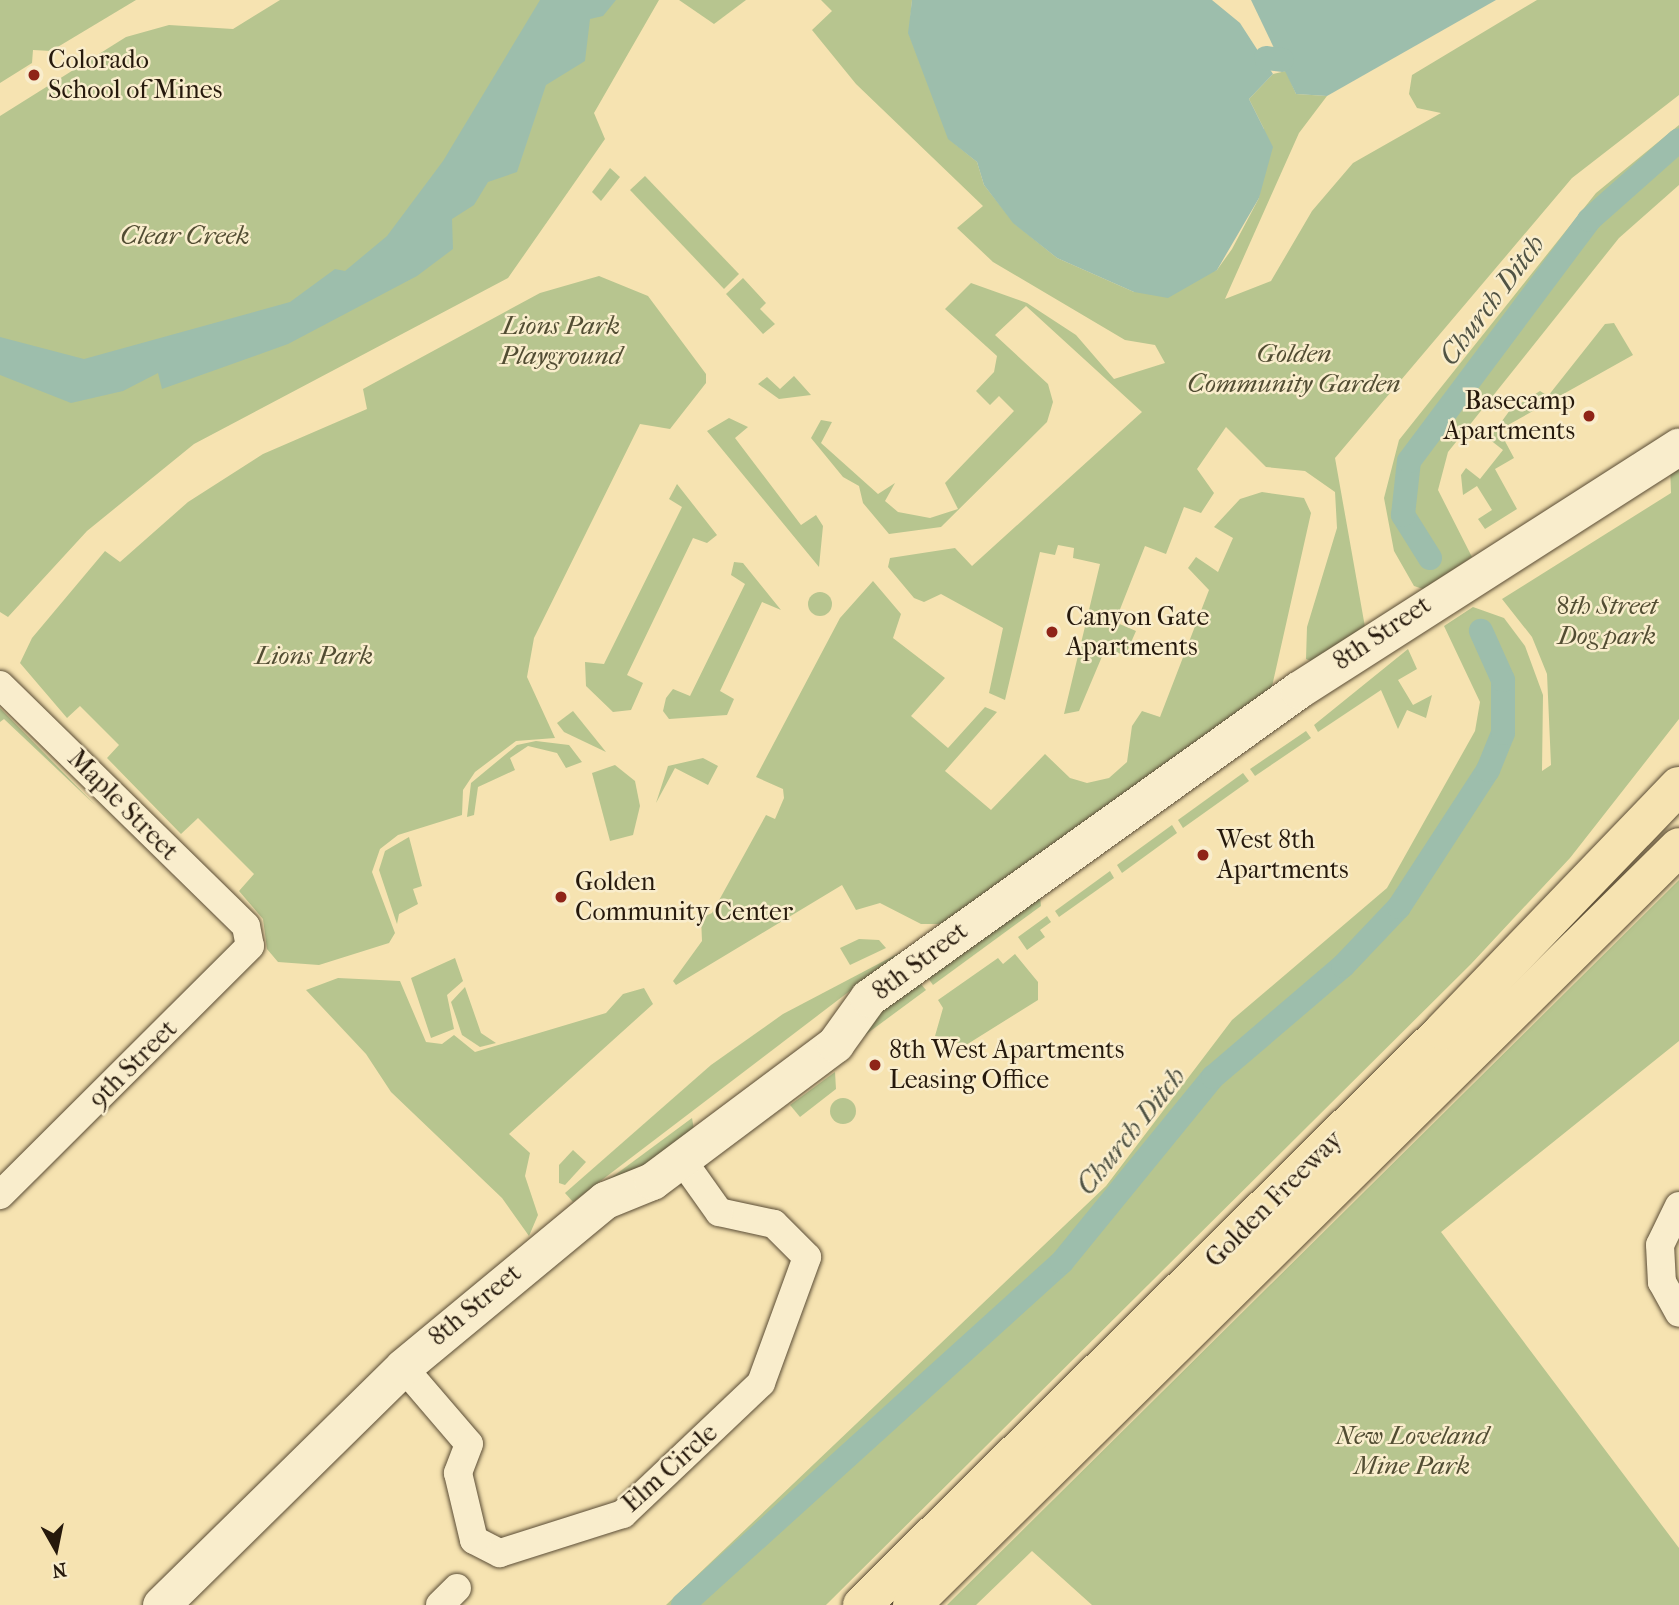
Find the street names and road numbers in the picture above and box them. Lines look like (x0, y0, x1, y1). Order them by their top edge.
street label: 8th Street (1327, 589, 1437, 677)
street label: Maple Street (61, 743, 185, 867)
street label: 8th Street (866, 915, 974, 1007)
street label: 9th Street (82, 1013, 184, 1115)
street label: Golden Freeway (1199, 1124, 1349, 1274)
street label: 8th Street (422, 1257, 528, 1353)
street label: Elm Circle (616, 1417, 724, 1519)

